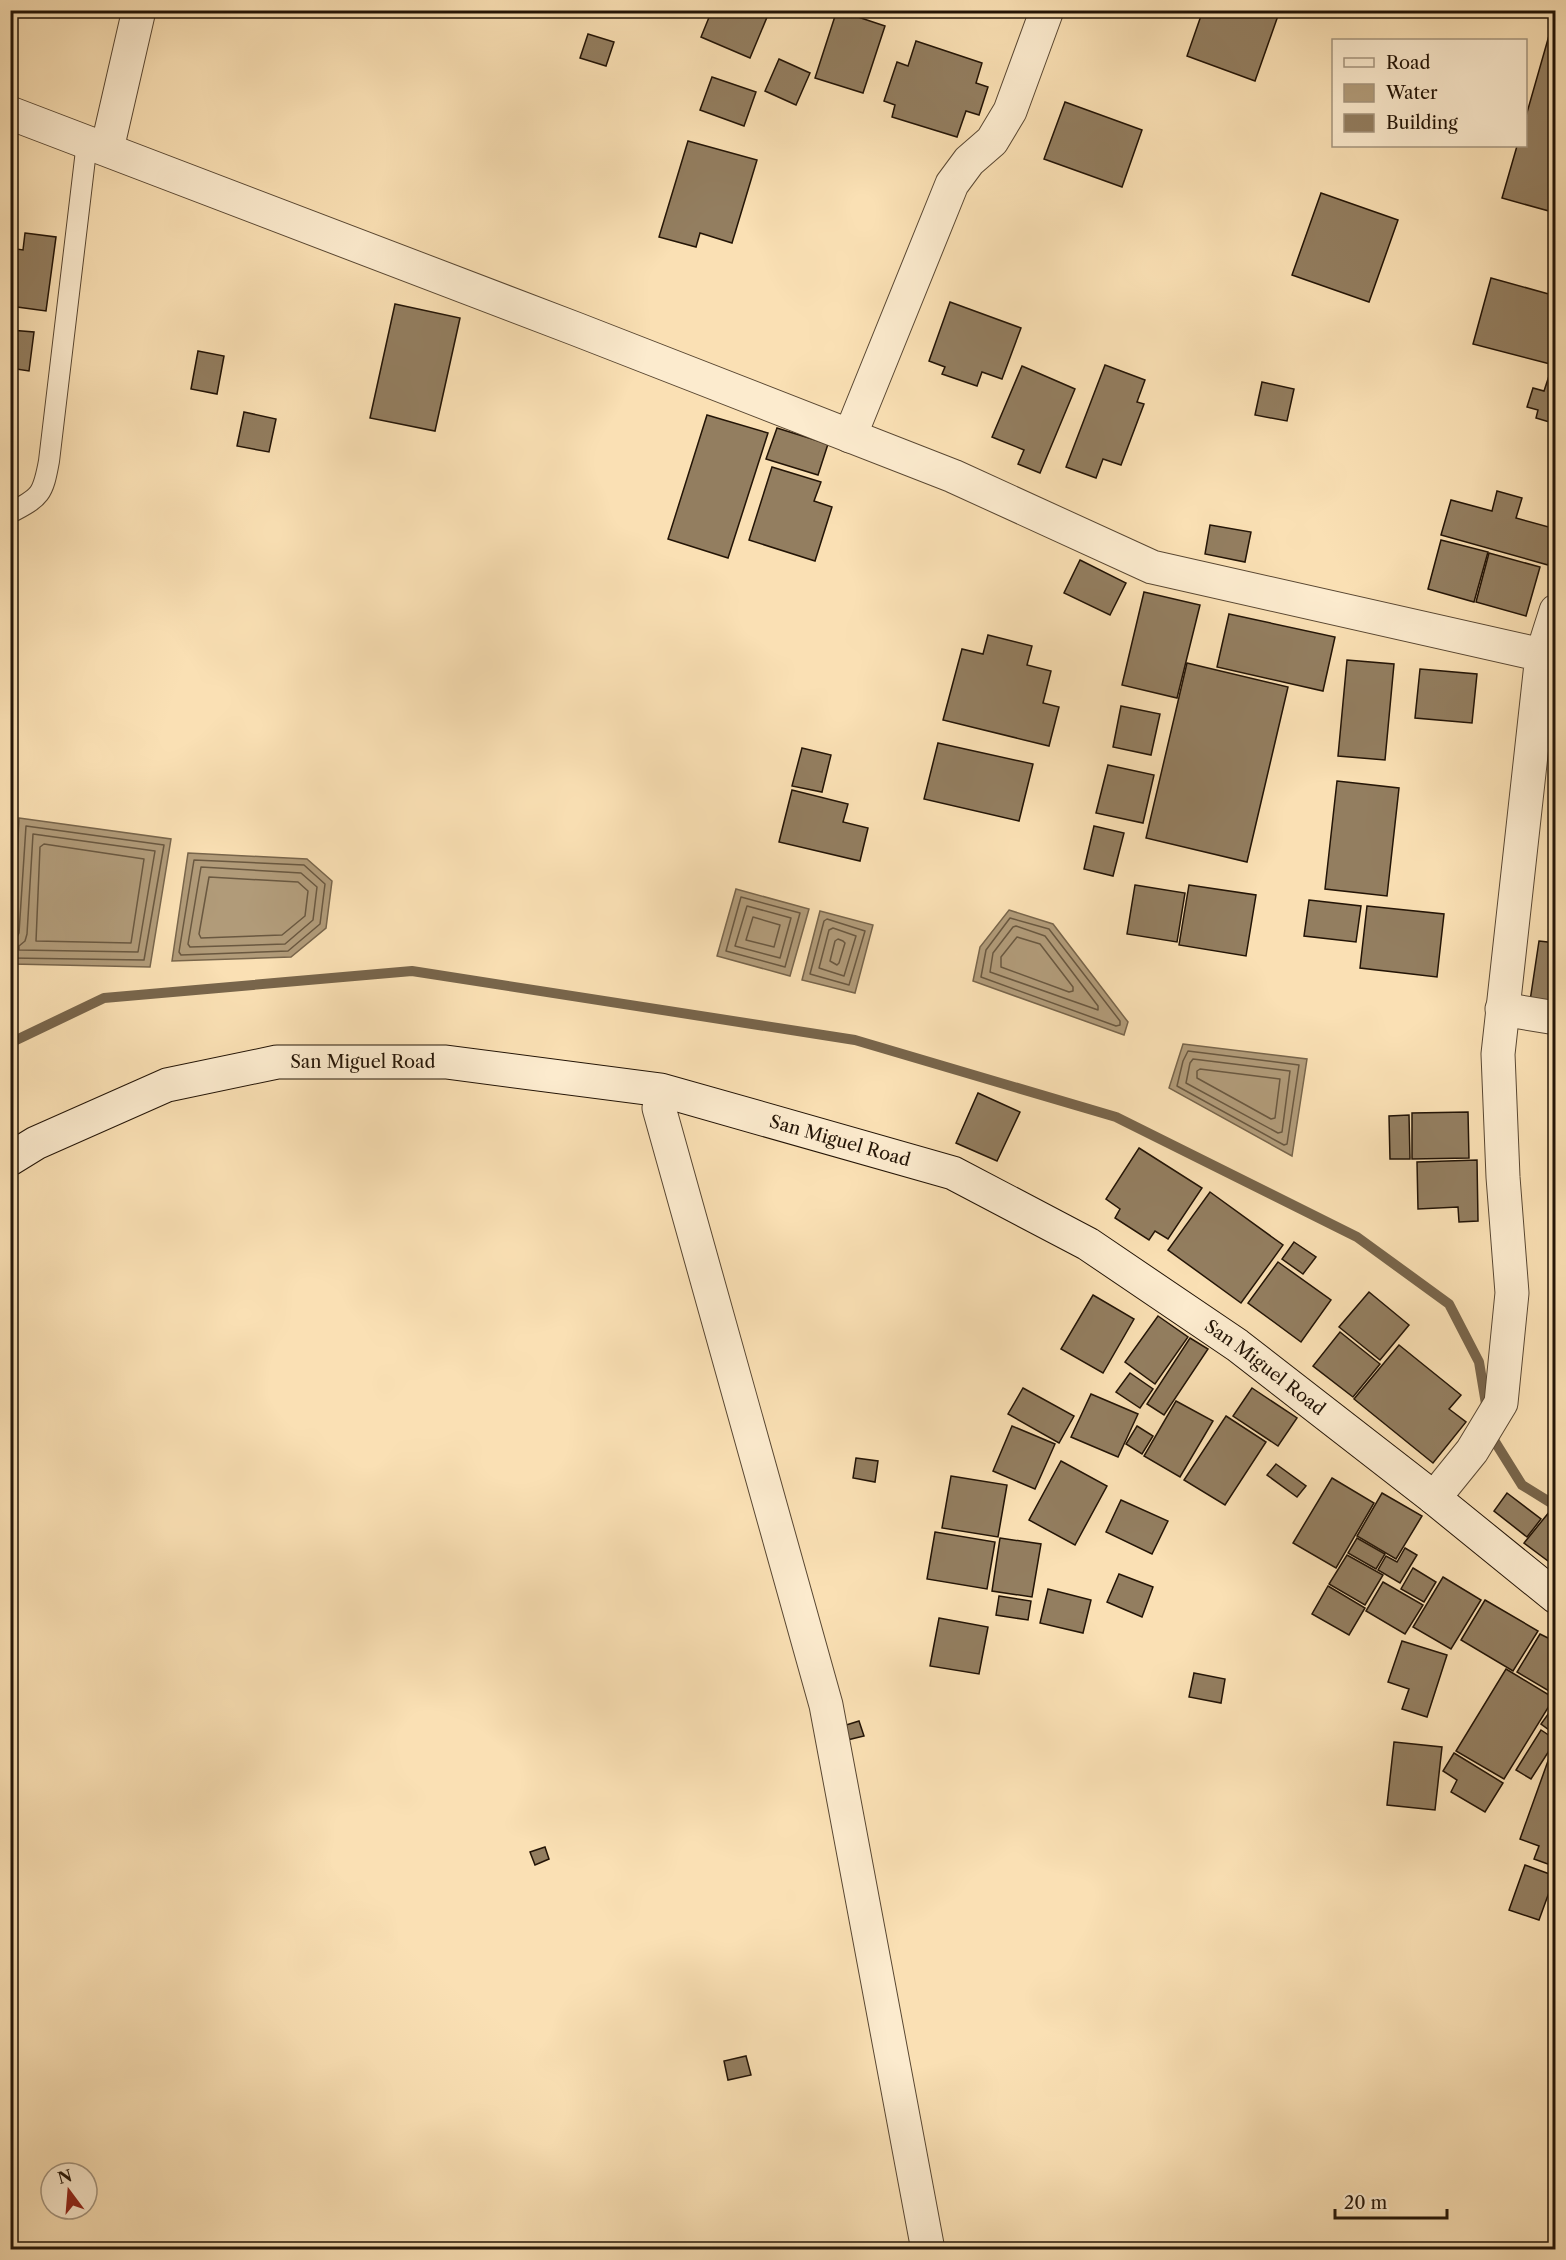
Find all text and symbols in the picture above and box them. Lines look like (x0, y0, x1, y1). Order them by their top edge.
legend (1332, 39, 1527, 147)
text: Road (1386, 52, 1431, 74)
text: Water (1385, 82, 1438, 104)
text: Building (1386, 112, 1458, 134)
street label: San Miguel Road (290, 1051, 436, 1073)
street label: San Miguel Road (767, 1110, 913, 1171)
street label: San Miguel Road (1200, 1315, 1330, 1420)
north arrow (39, 2161, 99, 2221)
text: N (55, 2165, 74, 2188)
scale bar (1335, 2182, 1448, 2220)
text: 20 m (1344, 2192, 1388, 2214)

